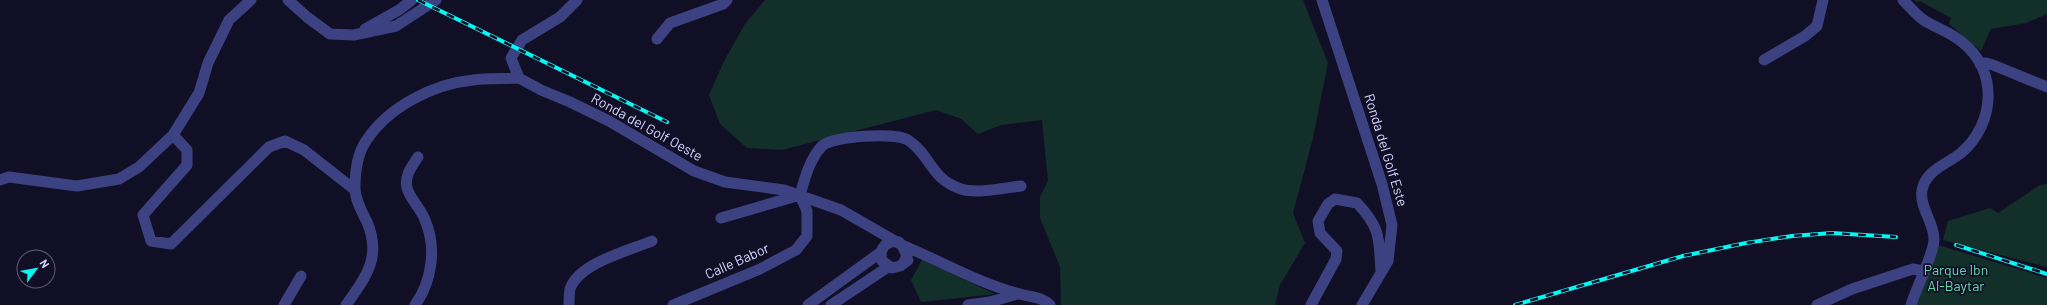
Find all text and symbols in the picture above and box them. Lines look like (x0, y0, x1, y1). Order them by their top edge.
street label: Ronda del Golf Oeste (589, 89, 706, 164)
street label: Ronda del Golf Este (1361, 91, 1412, 208)
street label: Calle Babor (702, 239, 771, 282)
north arrow (16, 249, 56, 289)
text: N (37, 257, 52, 270)
park label: Parque Ibn Al-Baytar (1924, 261, 1988, 294)

